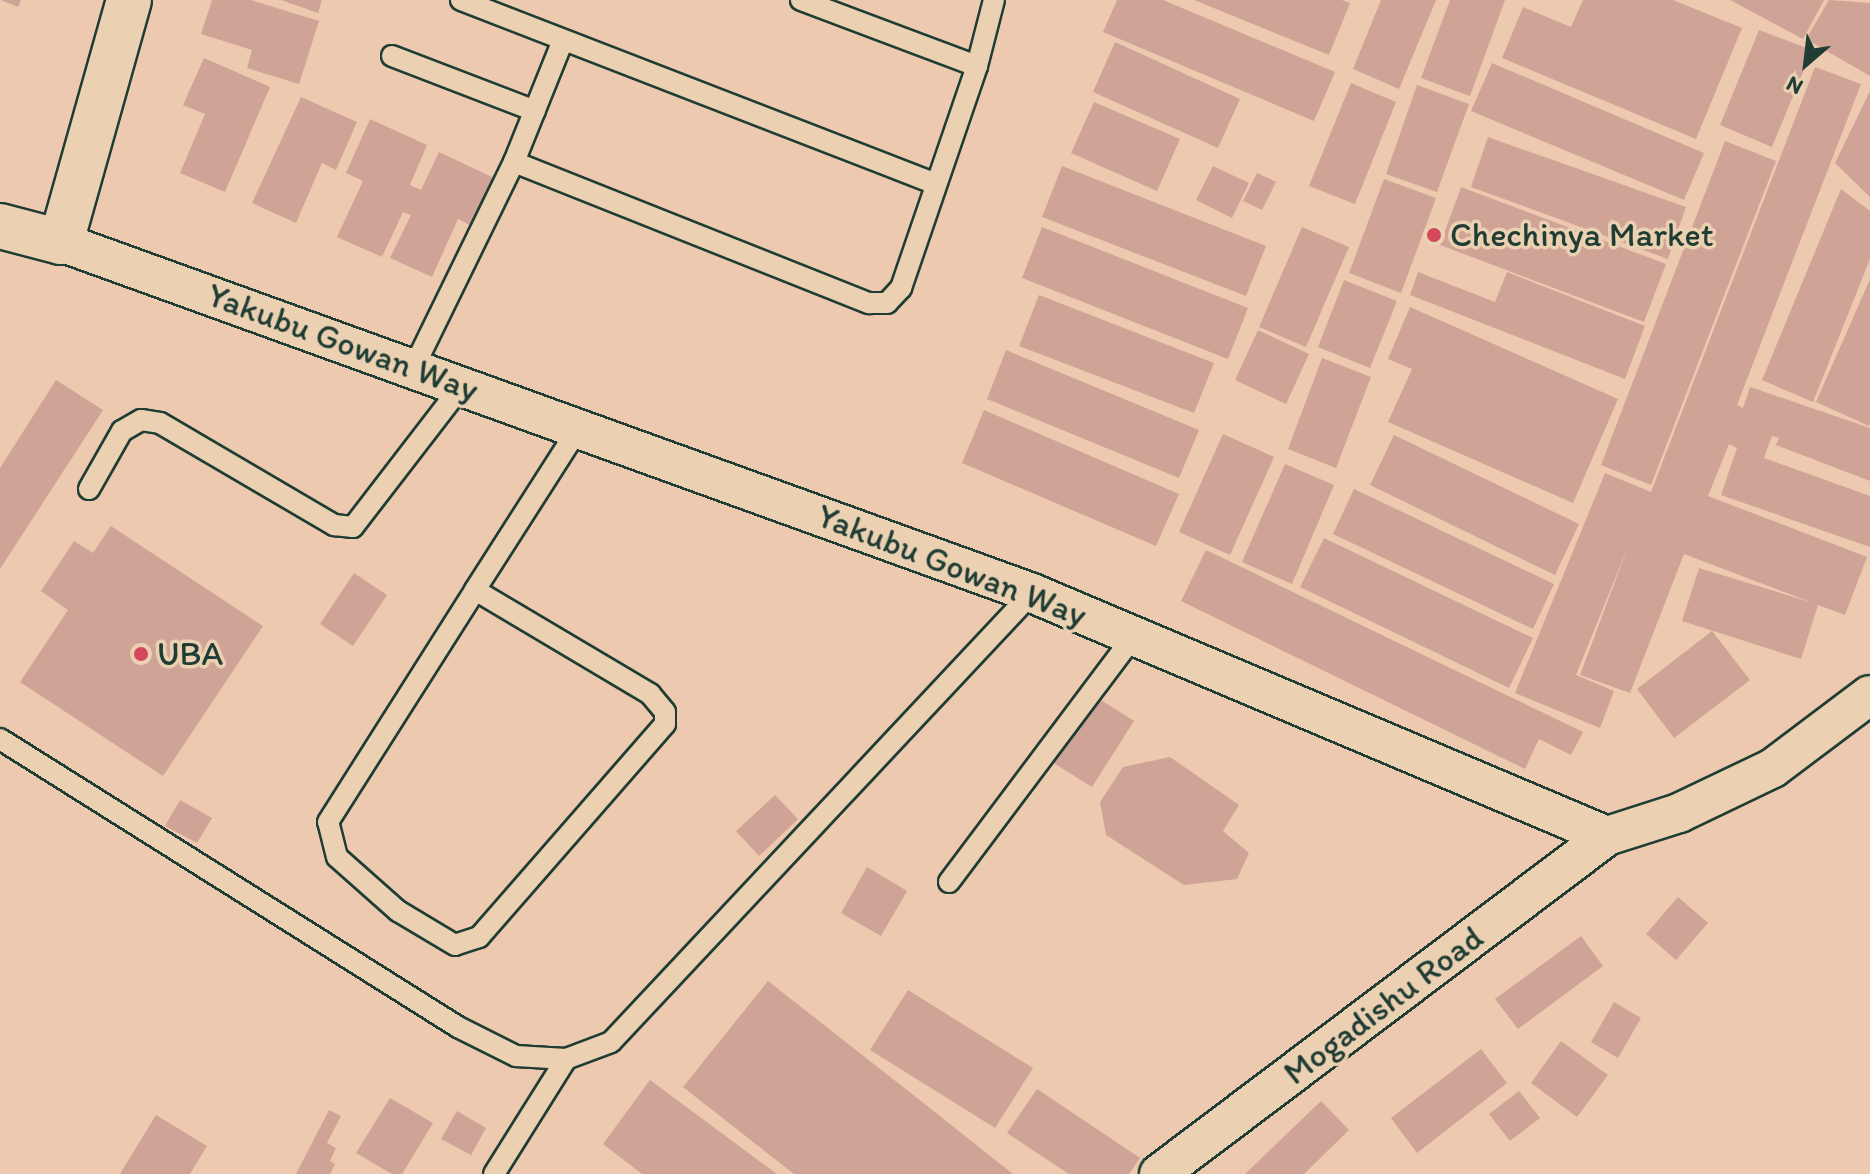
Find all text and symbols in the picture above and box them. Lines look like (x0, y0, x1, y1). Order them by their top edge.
north arrow (1766, 24, 1846, 104)
text: N (1782, 70, 1807, 101)
place label: Chechinya Market (1450, 215, 1713, 255)
marker: Chechinya Market (1425, 226, 1443, 244)
street label: Yakubu Gowan Way (203, 274, 483, 410)
street label: Yakubu Gowan Way (813, 495, 1091, 635)
place label: UBA (157, 634, 223, 674)
marker: UBA (132, 645, 150, 663)
street label: Mogadishu Road (1276, 917, 1490, 1093)

